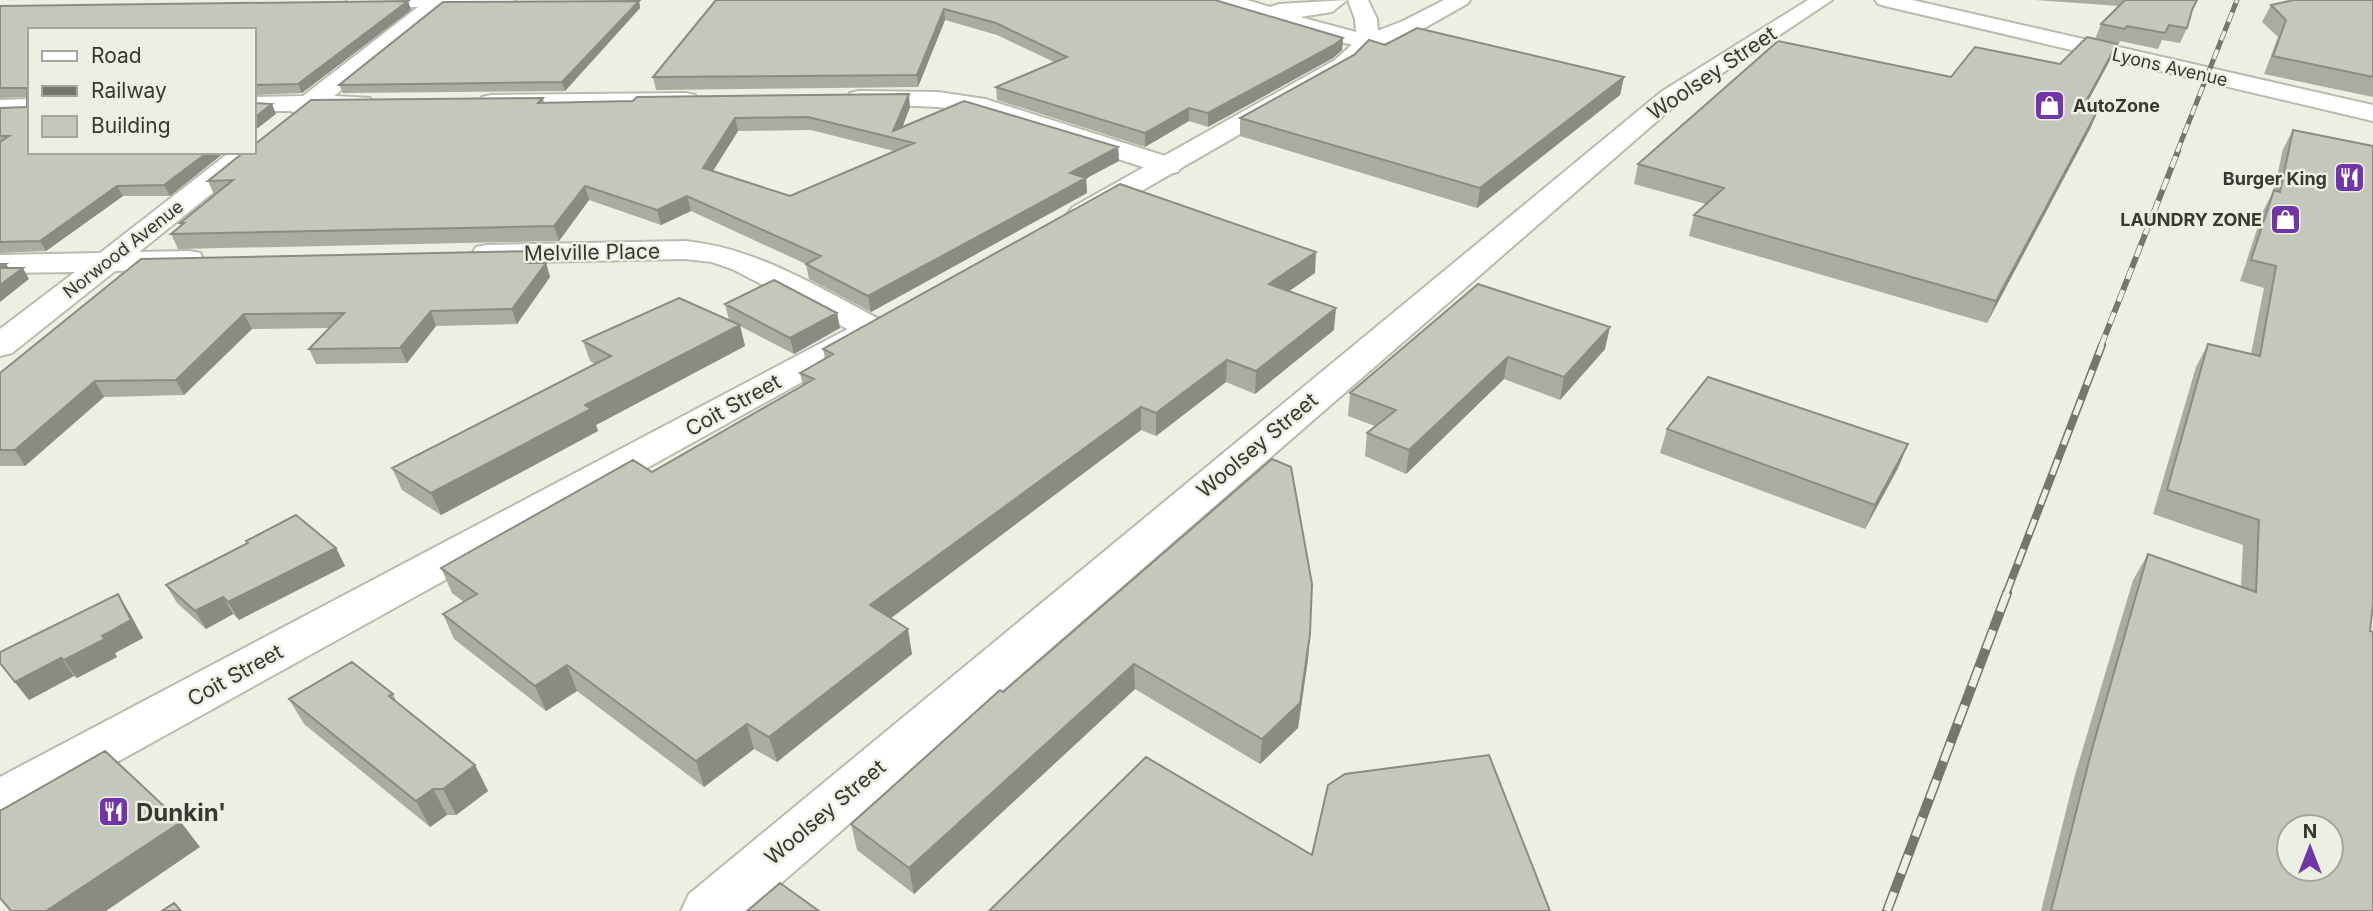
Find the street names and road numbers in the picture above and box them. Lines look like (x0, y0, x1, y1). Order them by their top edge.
street label: Woolsey Street (1643, 21, 1781, 125)
street label: Lyons Avenue (2110, 44, 2230, 90)
street label: Norwood Avenue (59, 196, 187, 302)
street label: Melville Place (524, 238, 660, 266)
street label: Coit Street (681, 369, 785, 441)
street label: Woolsey Street (1192, 387, 1323, 503)
street label: Coit Street (183, 639, 287, 711)
street label: Woolsey Street (760, 754, 891, 870)

